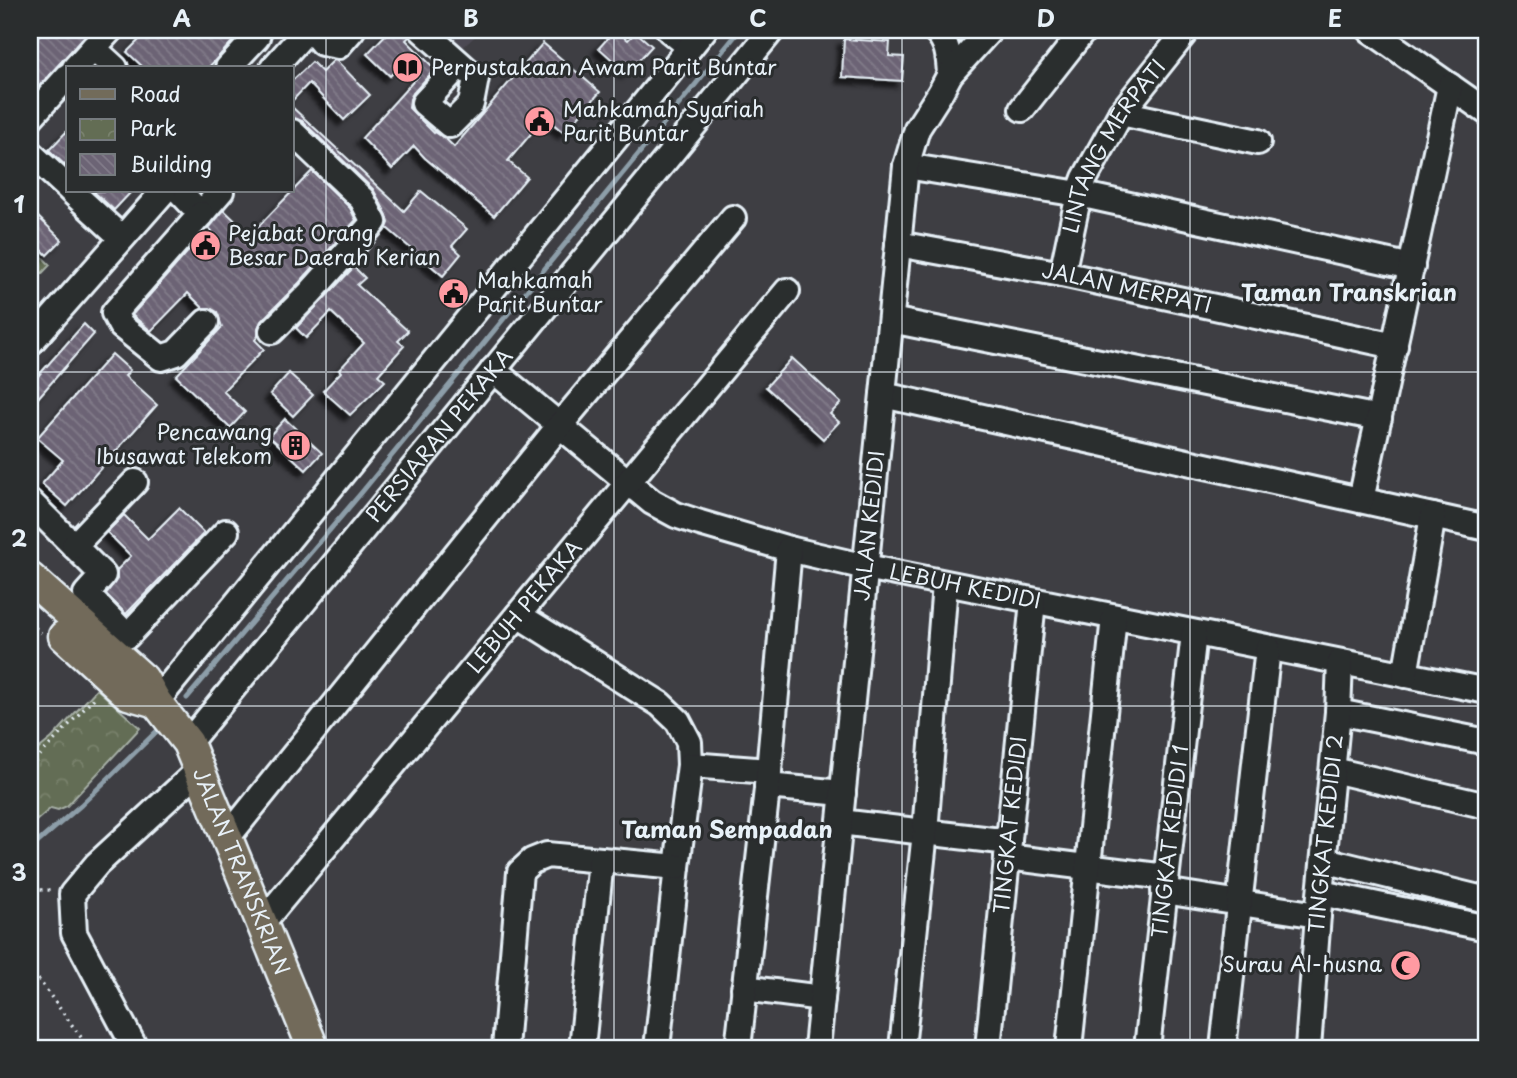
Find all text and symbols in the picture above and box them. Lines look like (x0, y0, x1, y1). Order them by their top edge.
text: A (173, 0, 191, 35)
text: B (463, 0, 479, 35)
text: C (749, 0, 767, 35)
text: D (1037, 0, 1055, 35)
text: E (1328, 0, 1342, 35)
place label: Perpustakaan Awam Parit Buntar (431, 50, 777, 82)
library icon: Perpustakaan Awam Parit Buntar (391, 51, 425, 85)
street label: LINTANG MERPATI (1053, 51, 1172, 236)
legend (66, 66, 294, 192)
text: Road (130, 77, 181, 109)
place label: Mahkamah Syariah Parit Buntar (563, 92, 764, 148)
public building icon: Mahkamah Syariah Parit Buntar (523, 105, 557, 139)
text: Park (130, 111, 177, 143)
text: Building (130, 147, 212, 179)
text: 1 (14, 186, 25, 221)
place label: Pejabat Orang Besar Daerah Kerian (228, 216, 440, 272)
public building icon: Pejabat Orang Besar Daerah Kerian (188, 229, 222, 263)
street label: JALAN MERPATI (1039, 253, 1215, 320)
place label: Mahkamah Parit Buntar (477, 263, 603, 319)
district label: Taman Transkrian (1241, 274, 1457, 309)
public building icon: Mahkamah Parit Buntar (437, 276, 471, 310)
street label: PERSIARAN PEKAKA (357, 340, 519, 529)
place label: Pencawang Ibusawat Telekom (96, 415, 272, 471)
building icon: Pencawang Ibusawat Telekom (278, 428, 312, 462)
street label: JALAN KEDIDI (844, 449, 891, 602)
text: 2 (11, 520, 27, 555)
street label: LEBUH PEKAKA (458, 532, 588, 679)
street label: LEBUH KEDIDI (887, 554, 1044, 616)
street label: TINGKAT KEDIDI 2 (1299, 733, 1350, 934)
street label: TINGKAT KEDIDI (984, 735, 1033, 915)
street label: TINGKAT KEDIDI 1 (1142, 743, 1195, 939)
street label: JALAN TRANSKRIAN (186, 762, 299, 979)
district label: Taman Sempadan (621, 811, 833, 846)
text: 3 (11, 854, 27, 889)
place label: Surau Al-husna (1223, 947, 1382, 979)
mosque icon: Surau Al-husna (1388, 948, 1422, 982)

